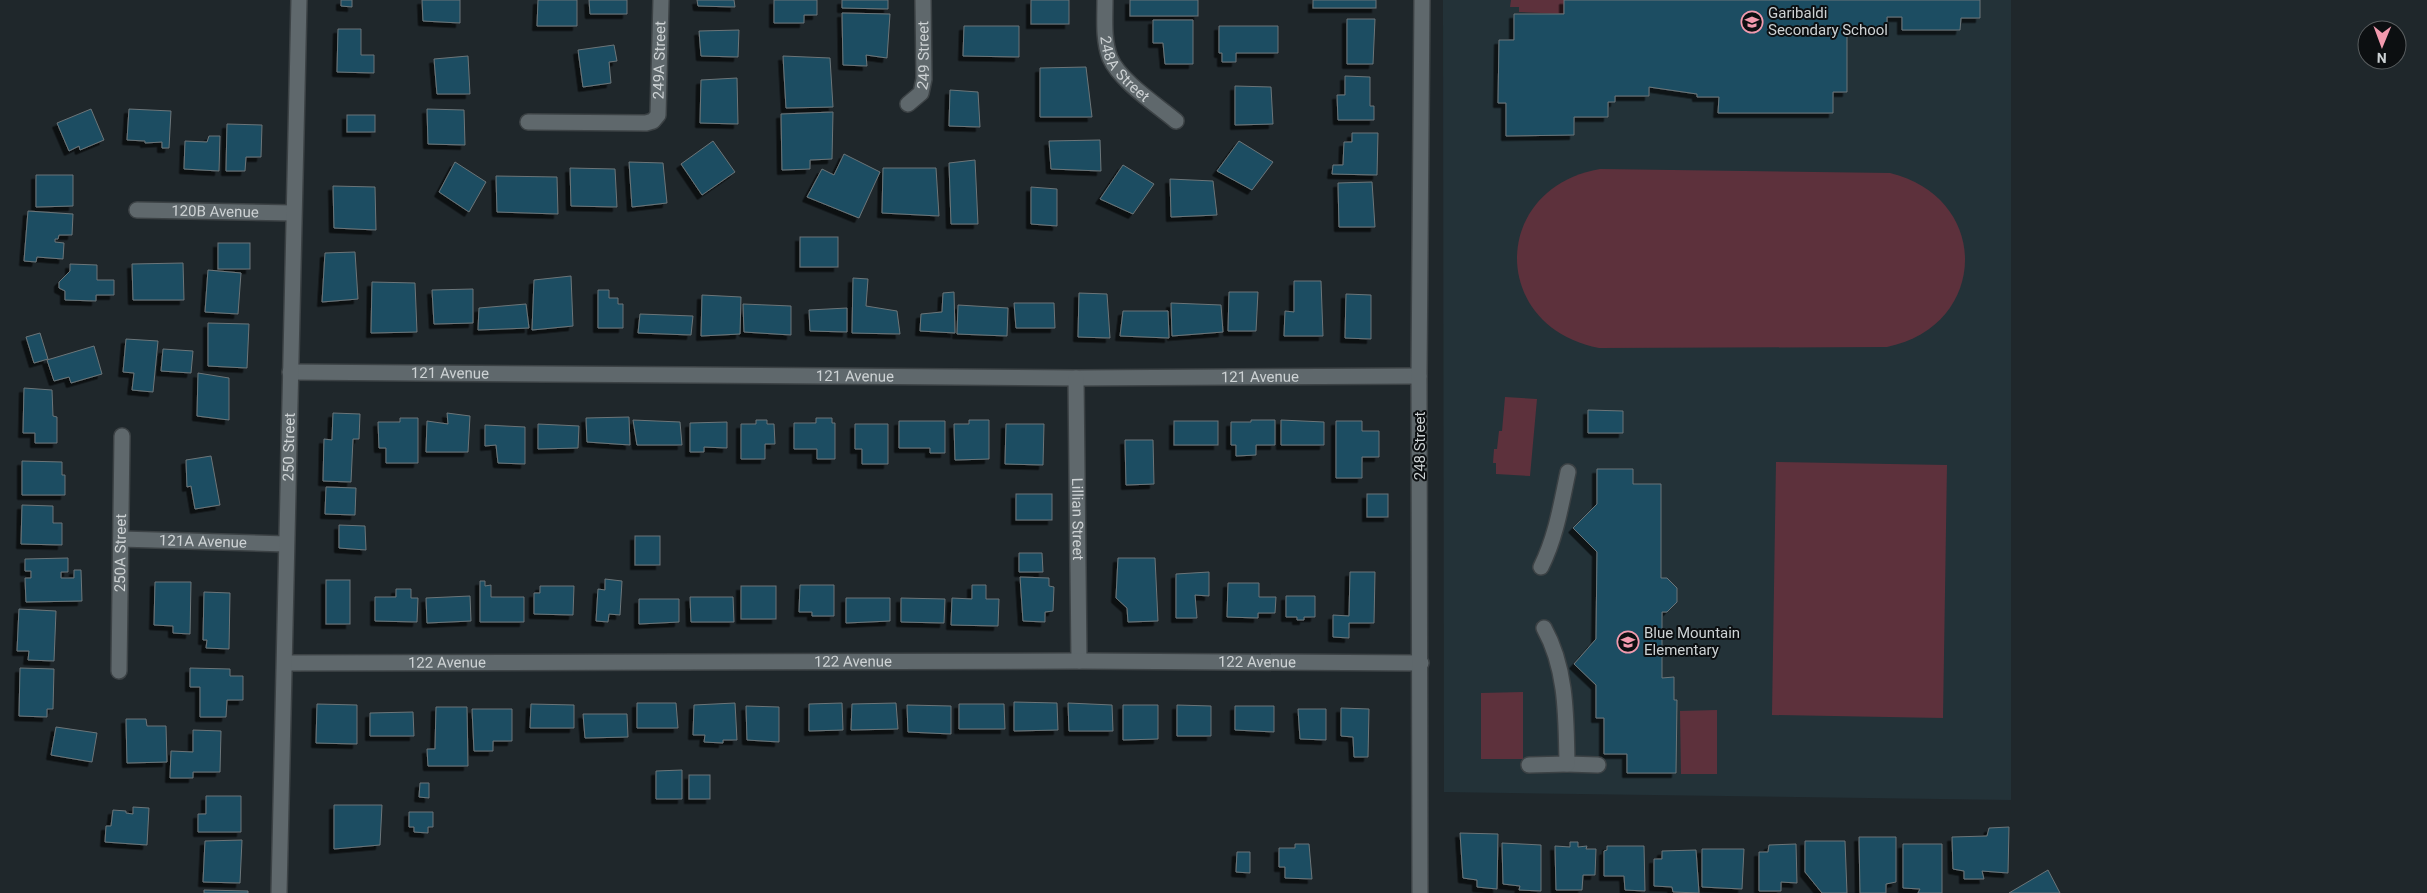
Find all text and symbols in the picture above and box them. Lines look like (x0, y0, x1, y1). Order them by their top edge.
place label: Garibaldi Secondary School (1768, 4, 1888, 39)
school or university icon: Garibaldi Secondary School (1740, 10, 1764, 34)
north arrow (2357, 20, 2407, 70)
street label: 249A Street (649, 21, 669, 100)
street label: 249 Street (913, 21, 933, 91)
street label: 248A Street (1096, 35, 1153, 106)
text: N (2377, 50, 2387, 66)
street label: 120B Avenue (171, 202, 259, 221)
street label: 121 Avenue (411, 364, 489, 383)
street label: 121 Avenue (816, 367, 894, 386)
street label: 121 Avenue (1221, 368, 1299, 386)
street label: 250 Street (279, 412, 299, 482)
street label: 248 Street (1411, 412, 1429, 480)
street label: Lillian Street (1068, 478, 1087, 560)
street label: 250A Street (111, 514, 130, 592)
street label: 121A Avenue (159, 531, 247, 552)
place label: Blue Mountain Elementary (1644, 624, 1740, 659)
school or university icon: Blue Mountain Elementary (1616, 630, 1640, 654)
street label: 122 Avenue (814, 652, 892, 671)
street label: 122 Avenue (408, 653, 486, 672)
street label: 122 Avenue (1218, 653, 1296, 671)

